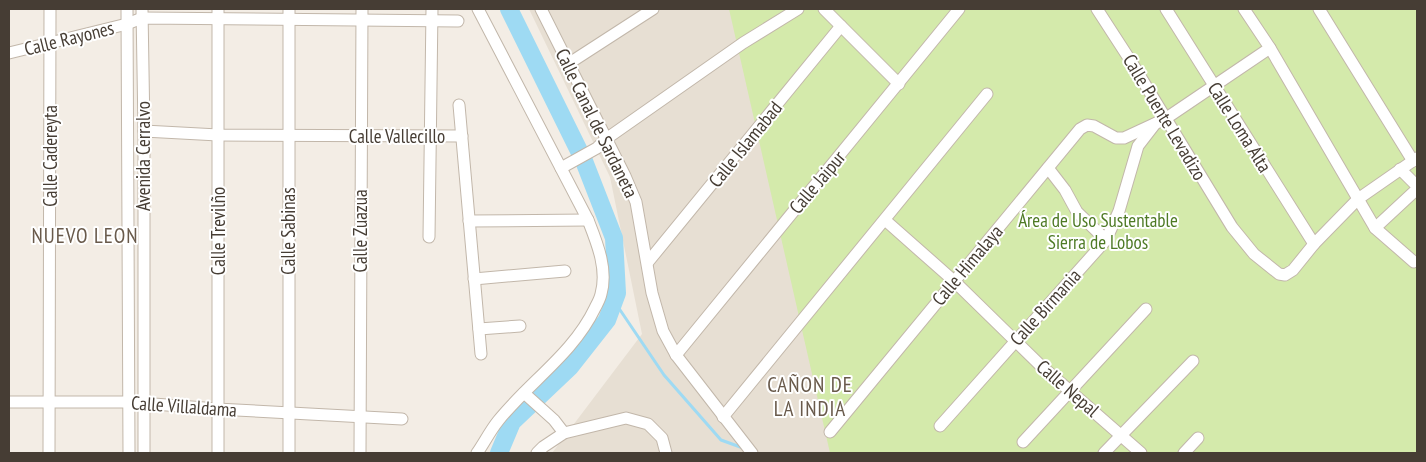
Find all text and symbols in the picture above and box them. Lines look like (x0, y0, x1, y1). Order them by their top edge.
street label: Calle Rayones (22, 15, 116, 61)
street label: Calle Canal de Sardaneta (550, 44, 644, 202)
street label: Calle Puente Levadizo (1118, 50, 1212, 184)
street label: Calle Loma Alta (1203, 77, 1277, 177)
street label: Calle Islamabad (703, 96, 787, 192)
street label: Avenida Cerralvo (131, 101, 155, 211)
street label: Calle Cadereyta (38, 105, 62, 207)
street label: Calle Vallecillo (349, 124, 445, 148)
street label: Calle Jaipur (784, 145, 851, 218)
street label: Calle Trevilño (206, 187, 230, 275)
street label: Calle Sabinas (276, 187, 300, 275)
street label: Calle Zuazua (348, 189, 372, 273)
park label: Área de Uso Sustentable Sierra de Lobos (1018, 208, 1178, 254)
street label: Calle Himalaya (926, 220, 1008, 310)
district label: NUEVO LEON (31, 222, 139, 249)
street label: Calle Birmania (1004, 264, 1086, 350)
street label: Calle Nepal (1032, 354, 1105, 422)
district label: CAÑON DE LA INDIA (767, 371, 853, 422)
street label: Calle Villaldama (130, 390, 238, 422)

